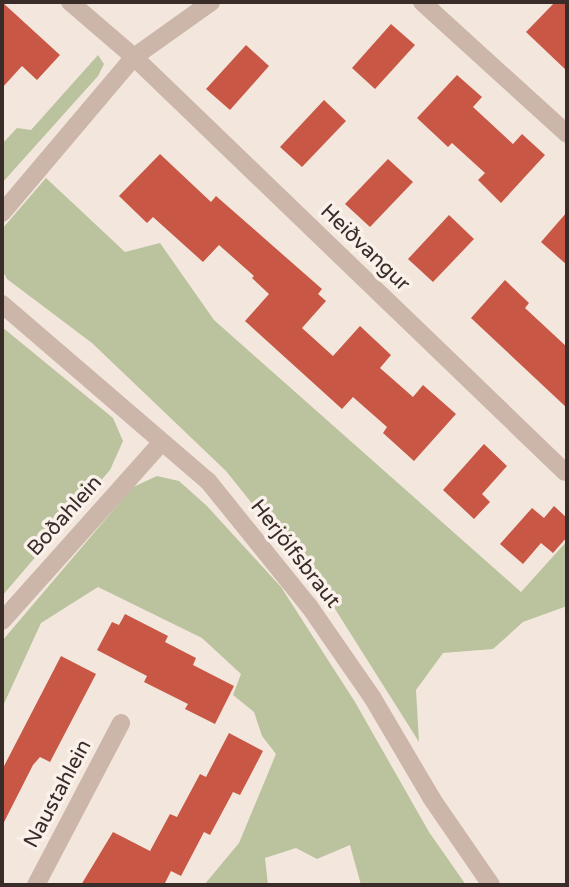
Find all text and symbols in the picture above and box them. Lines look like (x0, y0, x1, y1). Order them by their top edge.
street label: Heiðvangur (315, 199, 415, 297)
street label: Boðahlein (22, 471, 108, 561)
street label: Herjólfsbraut (245, 495, 345, 613)
street label: Naustahlein (19, 735, 97, 853)

